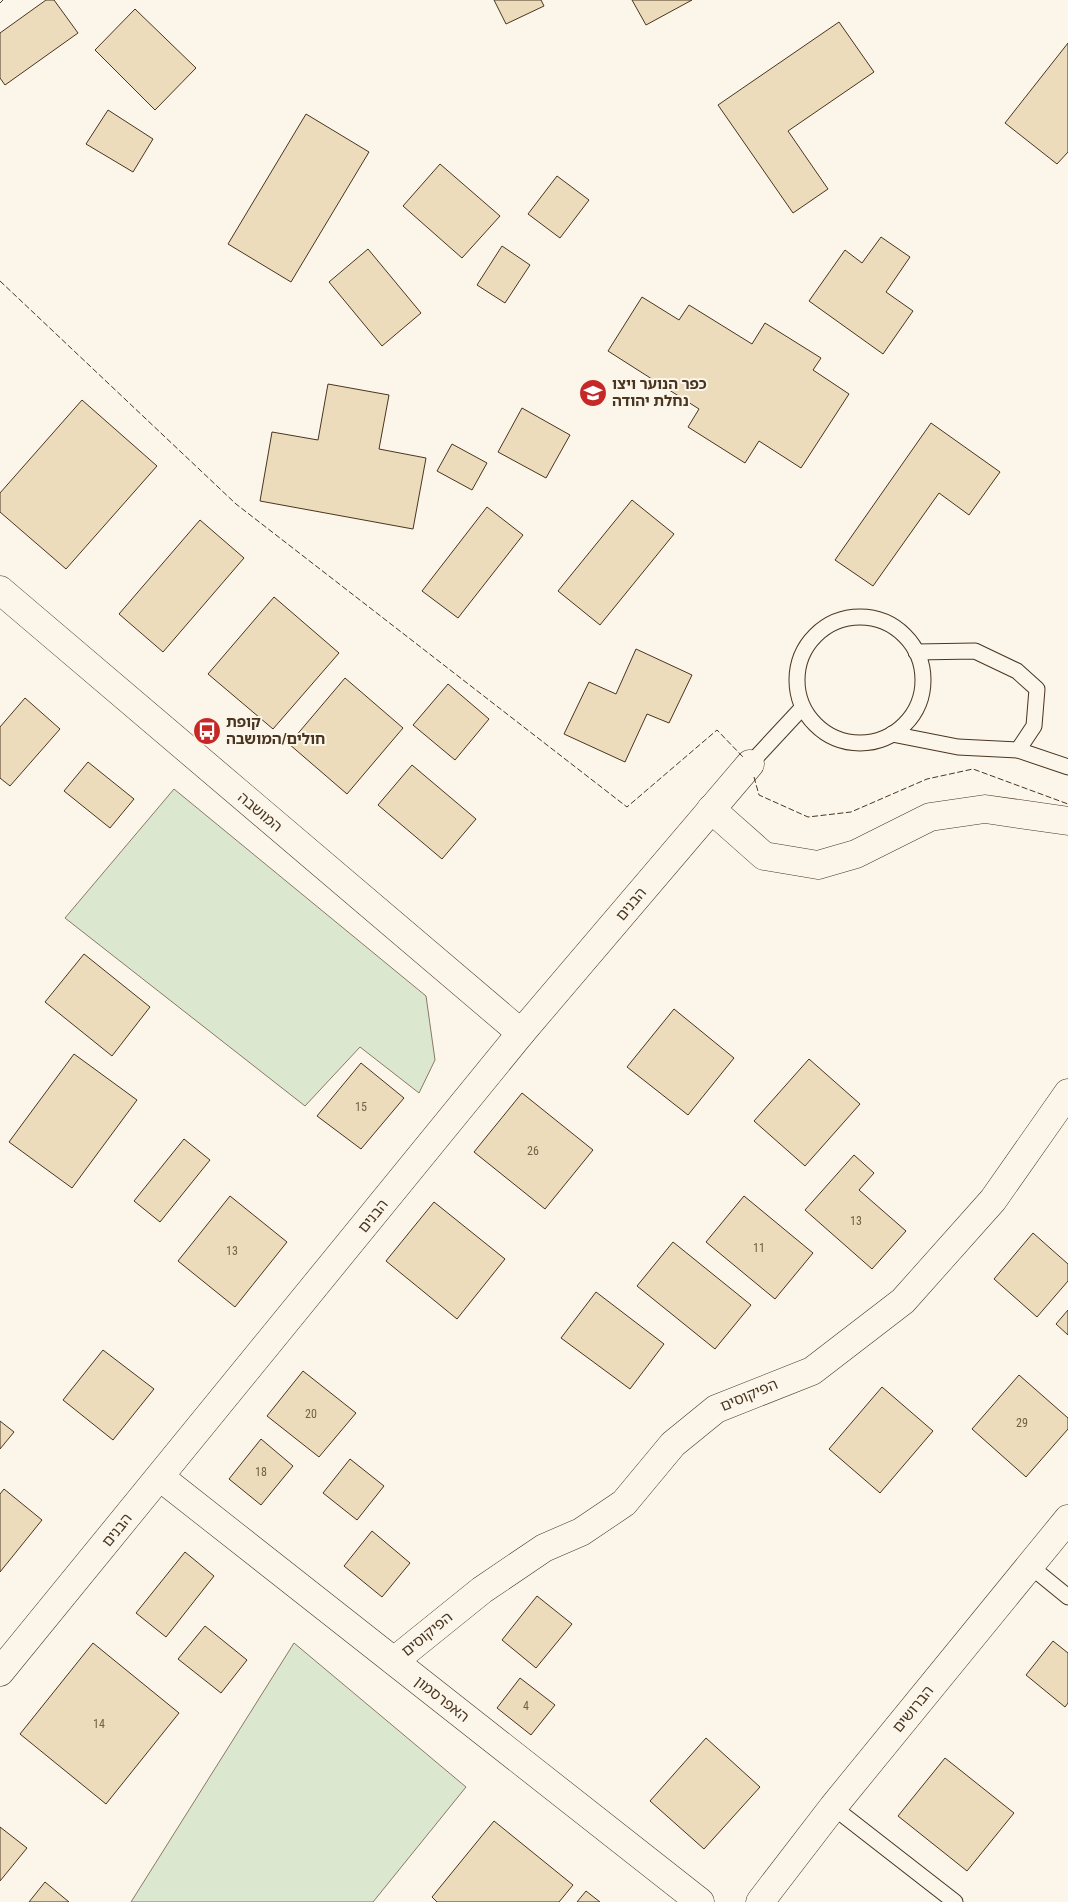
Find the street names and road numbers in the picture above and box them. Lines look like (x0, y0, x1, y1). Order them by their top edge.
street label: המושבה (234, 788, 286, 836)
street label: הבנים (612, 884, 650, 924)
street label: הבנים (354, 1196, 392, 1236)
street label: הפיקוסים (718, 1375, 780, 1415)
street label: הבנים (98, 1510, 136, 1550)
street label: הפיקוסים (398, 1608, 456, 1660)
street label: האפרסמון (411, 1672, 473, 1726)
street label: הברושים (889, 1682, 937, 1736)

